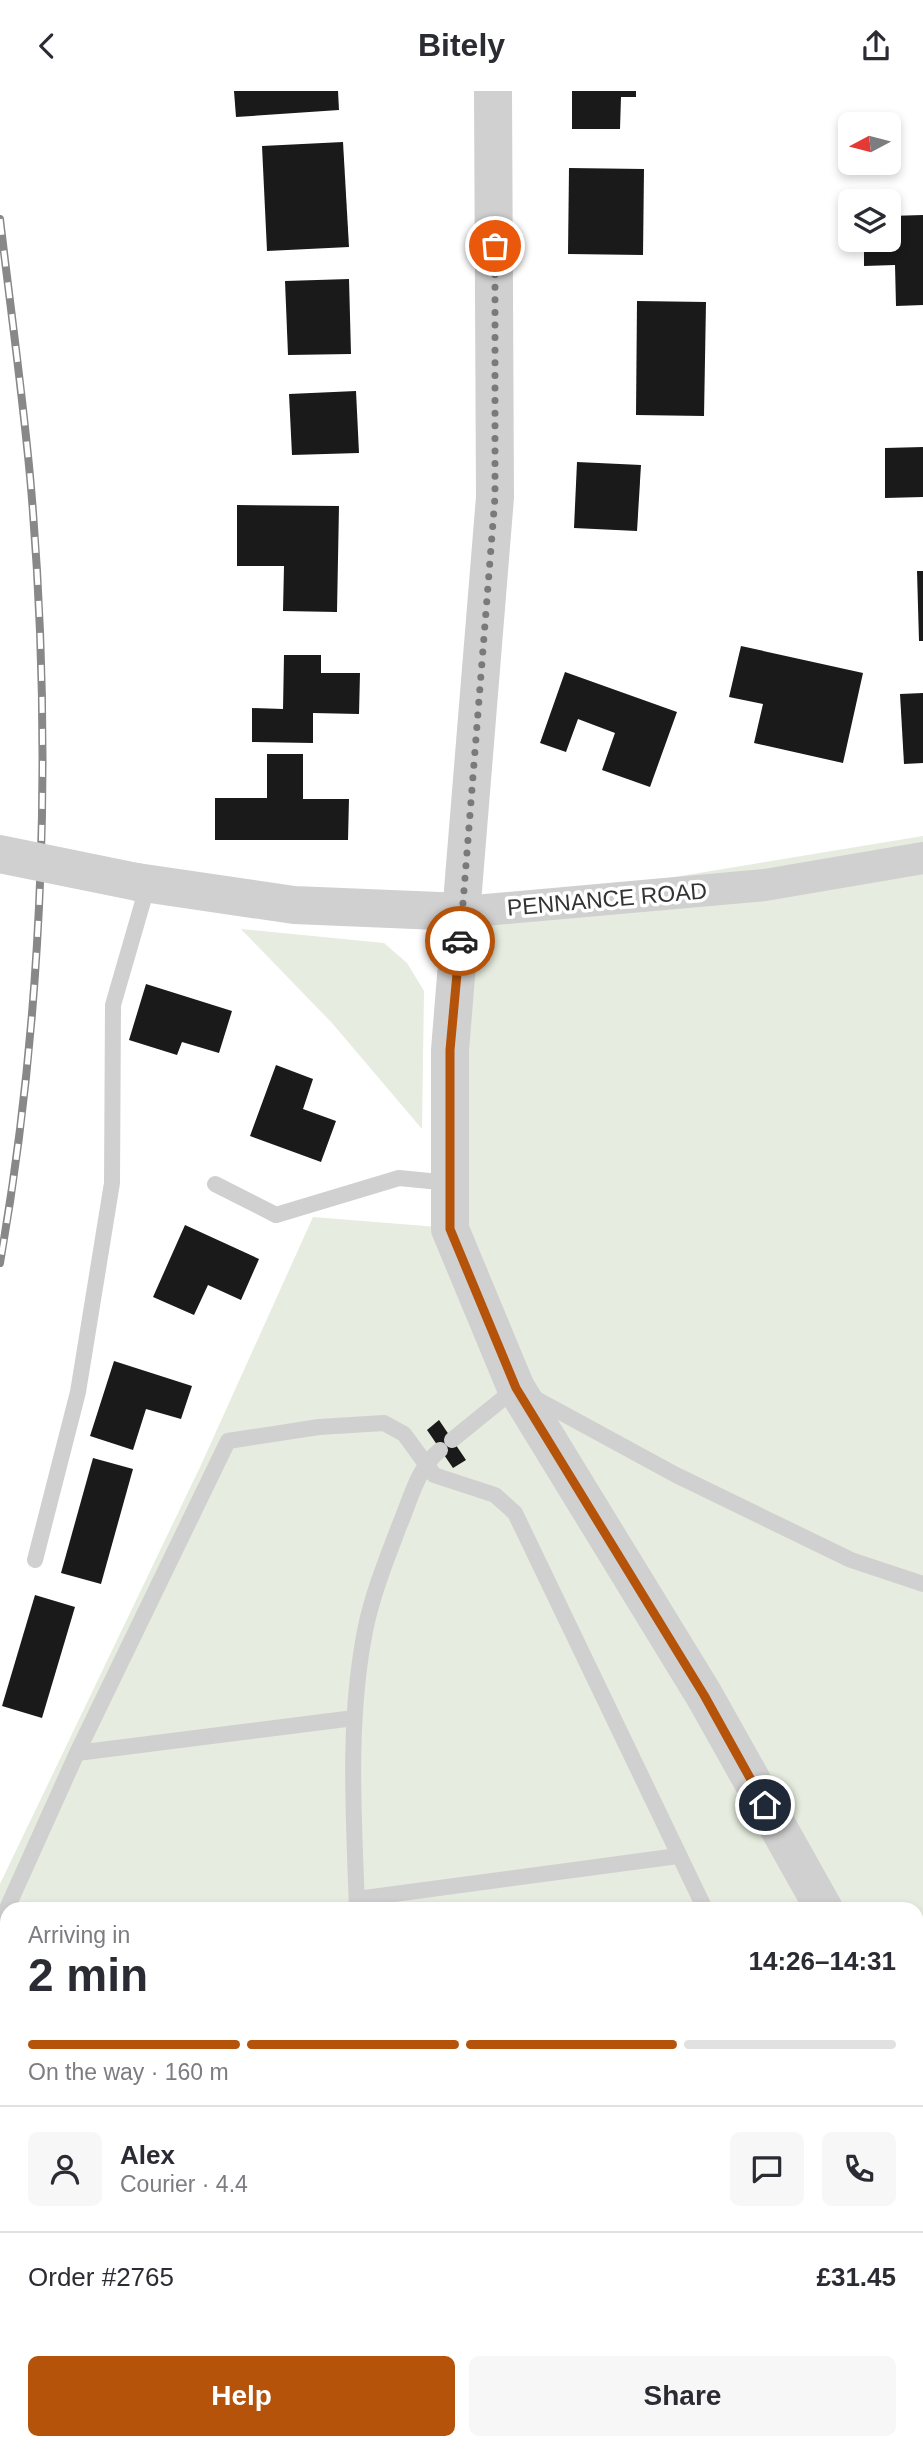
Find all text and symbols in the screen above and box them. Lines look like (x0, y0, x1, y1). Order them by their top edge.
icon: back (28, 27, 66, 65)
text: Bitely (418, 27, 505, 63)
icon: share (857, 27, 895, 65)
north arrow (838, 112, 901, 175)
map controls (838, 112, 901, 252)
button: layers (838, 189, 901, 252)
pin (465, 216, 525, 276)
icon: bag (476, 227, 514, 265)
street label: PENNANCE ROAD (506, 877, 708, 921)
courier (425, 906, 495, 976)
icon: car (441, 922, 479, 960)
pin (735, 1775, 795, 1835)
icon: home (746, 1786, 784, 1824)
text: Arriving in (28, 1922, 130, 1948)
text: 14:26–14:31 (749, 1946, 896, 1976)
text: 2 min (28, 1949, 148, 2001)
text: On the way · 160 m (28, 2059, 229, 2085)
button: person (28, 2132, 102, 2206)
button: chat (730, 2132, 804, 2206)
button: phone (822, 2132, 896, 2206)
text: Alex (120, 2140, 175, 2170)
text: Courier · 4.4 (120, 2171, 248, 2197)
text: Order #2765 (28, 2262, 174, 2292)
text: £31.45 (816, 2262, 896, 2292)
button: Help (28, 2356, 455, 2436)
button: Share (469, 2356, 896, 2436)

